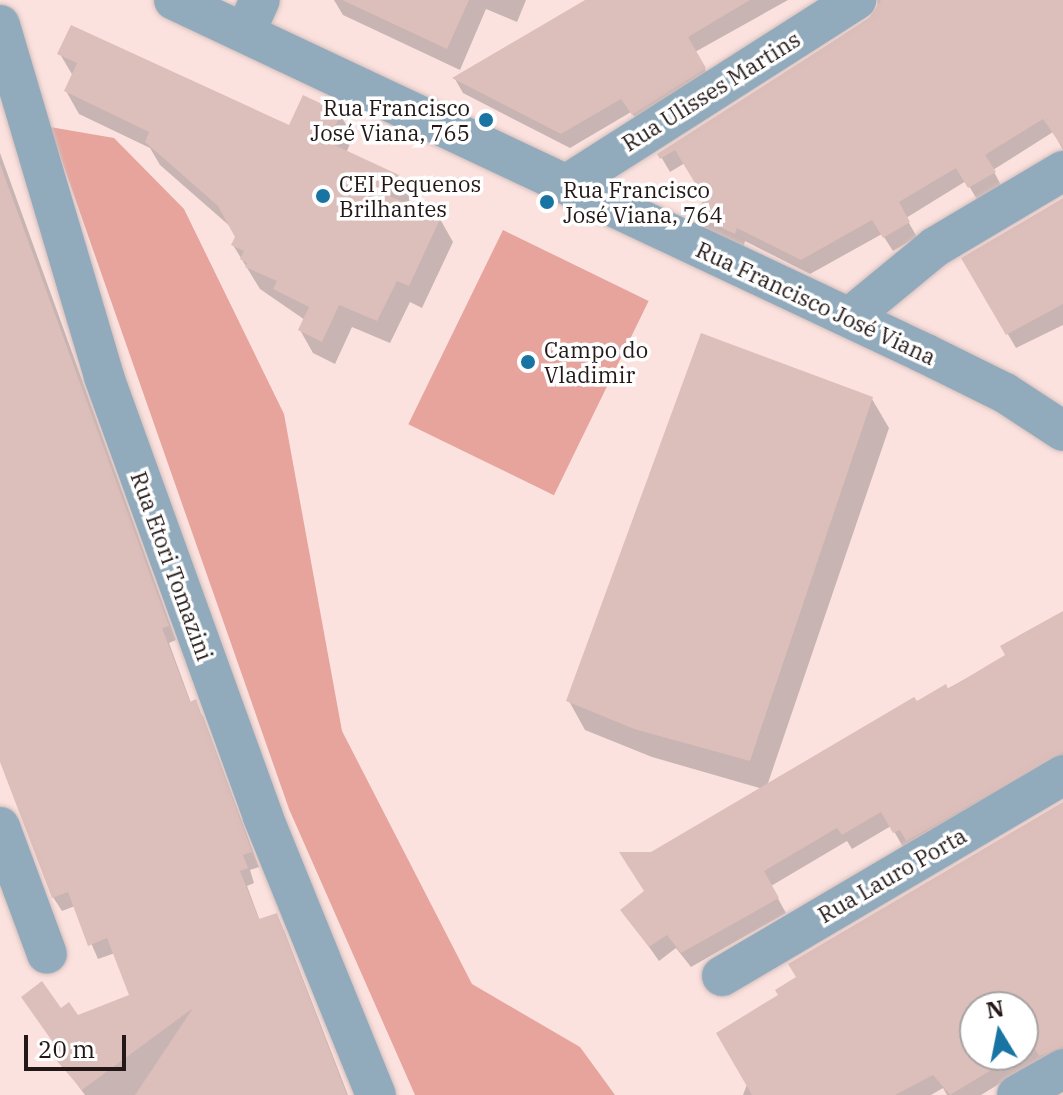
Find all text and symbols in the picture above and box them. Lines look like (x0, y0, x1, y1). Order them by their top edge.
street label: Rua Ulisses Martins (617, 26, 805, 156)
place label: Rua Francisco José Viana, 765 (310, 94, 470, 146)
marker: Rua Francisco José Viana, 765 (477, 111, 495, 129)
place label: CEI Pequenos Brilhantes (339, 170, 481, 222)
place label: Rua Francisco José Viana, 764 (563, 176, 723, 228)
marker: CEI Pequenos Brilhantes (314, 187, 332, 205)
marker: Rua Francisco José Viana, 764 (538, 193, 556, 211)
street label: Rua Francisco José Viana (692, 236, 940, 370)
place label: Campo do Vladimir (544, 336, 648, 388)
marker: Campo do Vladimir (519, 353, 537, 371)
street label: Rua Etori Tomazini (126, 468, 218, 664)
street label: Rua Lauro Porta (813, 822, 971, 928)
north arrow (959, 991, 1039, 1071)
text: N (984, 993, 1006, 1025)
scale bar (28, 1019, 130, 1069)
text: 20 m (38, 1033, 95, 1065)

